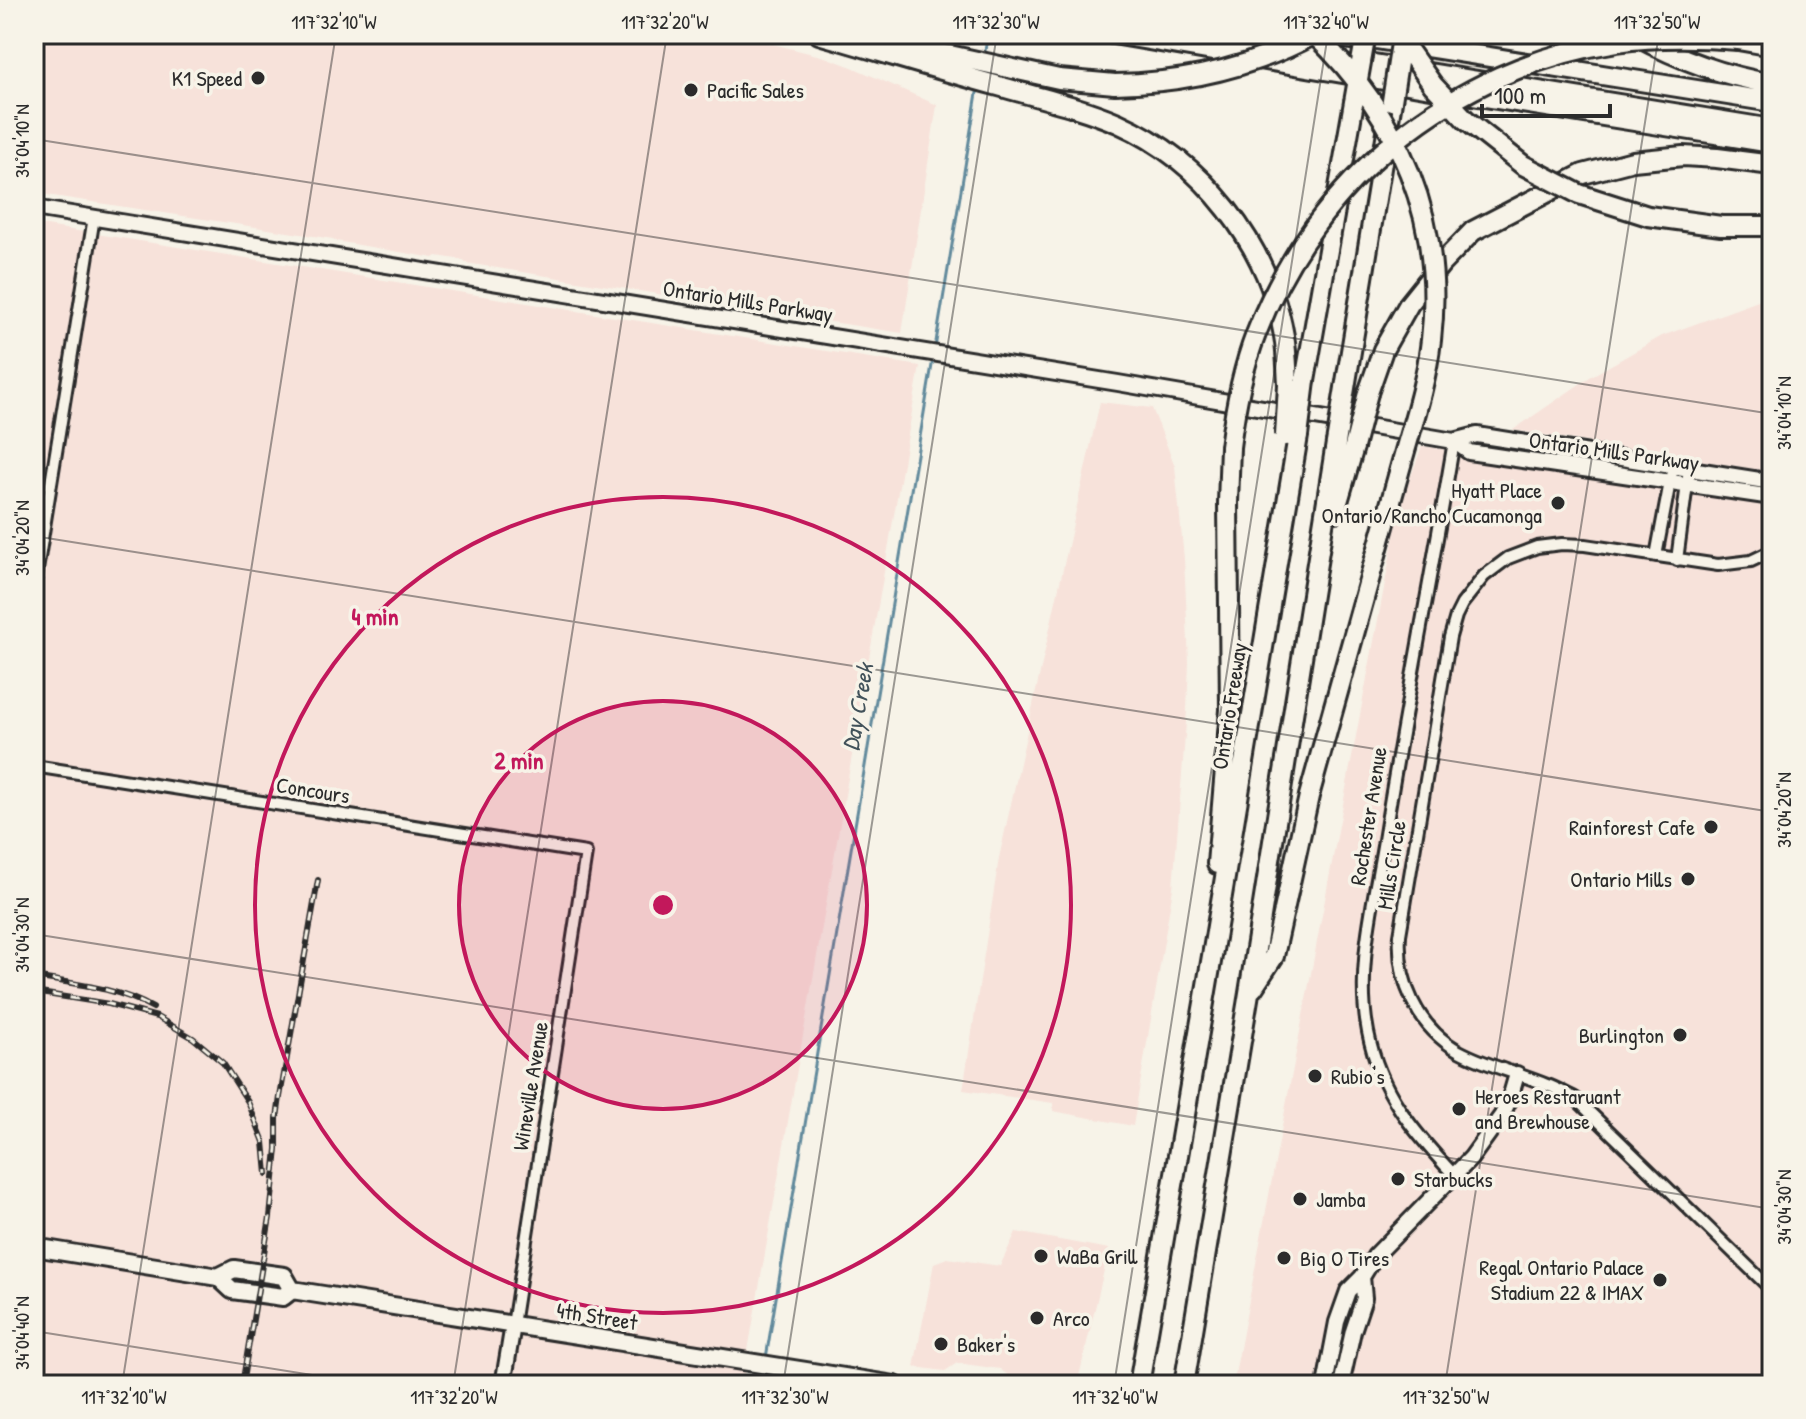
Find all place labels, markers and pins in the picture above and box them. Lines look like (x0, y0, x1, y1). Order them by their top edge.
place label: K1 Speed (172, 63, 242, 93)
marker: K1 Speed (249, 69, 267, 87)
place label: Pacific Sales (707, 75, 804, 105)
marker: Pacific Sales (682, 81, 700, 99)
place label: Hyatt Place Ontario/Rancho Cucamonga (1322, 475, 1542, 530)
marker: Hyatt Place Ontario/Rancho Cucamonga (1549, 494, 1567, 512)
place label: Rainforest Cafe (1569, 812, 1695, 842)
marker: Rainforest Cafe (1702, 818, 1720, 836)
place label: Ontario Mills (1570, 864, 1672, 894)
marker: Ontario Mills (1679, 870, 1697, 888)
centre of rings (649, 891, 677, 919)
place label: Burlington (1579, 1020, 1664, 1050)
marker: Burlington (1671, 1026, 1689, 1044)
place label: Rubio's (1331, 1061, 1385, 1091)
marker: Rubio's (1306, 1067, 1324, 1085)
place label: Heroes Restaruant and Brewhouse (1475, 1081, 1621, 1136)
marker: Heroes Restaruant and Brewhouse (1450, 1100, 1468, 1118)
place label: Starbucks (1414, 1164, 1493, 1194)
marker: Starbucks (1389, 1170, 1407, 1188)
place label: Jamba (1316, 1184, 1366, 1214)
marker: Jamba (1291, 1190, 1309, 1208)
place label: WaBa Grill (1057, 1241, 1138, 1271)
place label: Big O Tires (1300, 1243, 1389, 1273)
marker: WaBa Grill (1032, 1247, 1050, 1265)
marker: Big O Tires (1275, 1249, 1293, 1267)
place label: Regal Ontario Palace Stadium 22 & IMAX (1479, 1252, 1644, 1307)
marker: Regal Ontario Palace Stadium 22 & IMAX (1651, 1271, 1669, 1289)
place label: Arco (1053, 1303, 1090, 1333)
marker: Arco (1028, 1309, 1046, 1327)
place label: Baker's (957, 1329, 1015, 1359)
marker: Baker's (932, 1335, 950, 1353)

